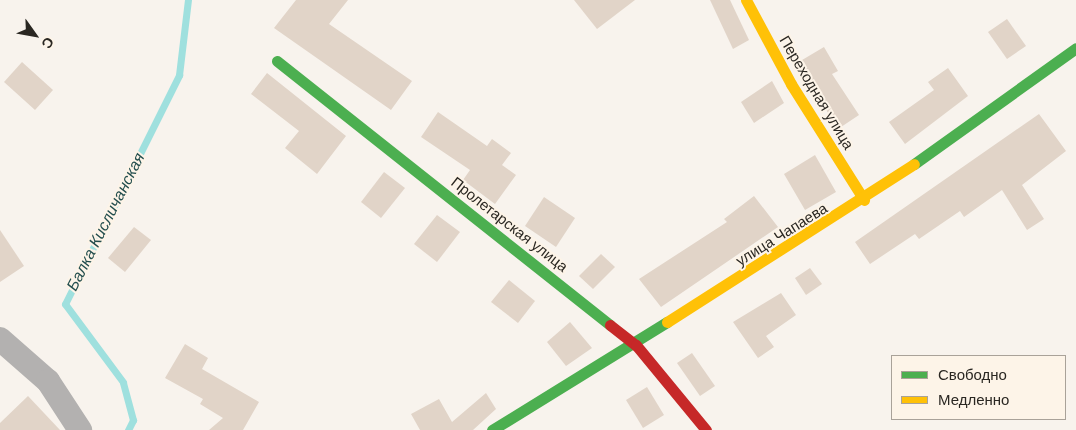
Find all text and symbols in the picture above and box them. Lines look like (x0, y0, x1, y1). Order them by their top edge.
north arrow (10, 10, 60, 60)
street label: Переходная улица (775, 33, 857, 153)
text: С (37, 34, 58, 52)
water label: Балка Кисличанская (63, 150, 149, 294)
street label: Пролетарская улица (447, 174, 571, 276)
street label: улица Чапаева (733, 200, 831, 270)
legend (891, 355, 1066, 420)
text: Свободно (938, 365, 1007, 385)
text: Медленно (938, 390, 1009, 410)

